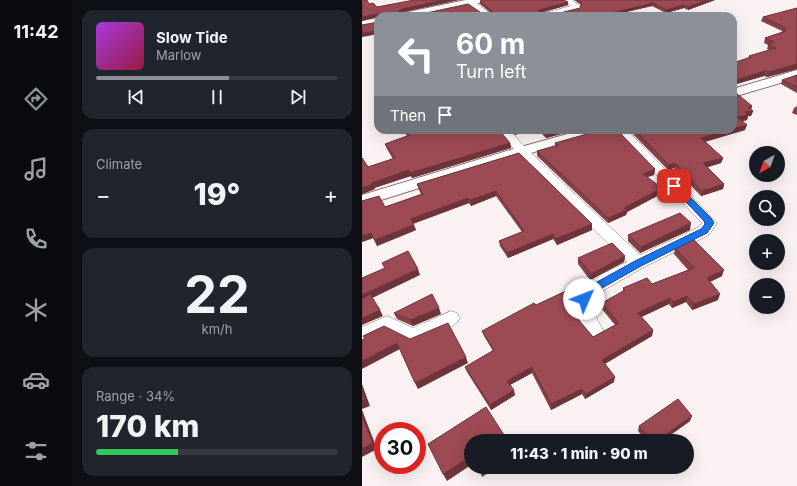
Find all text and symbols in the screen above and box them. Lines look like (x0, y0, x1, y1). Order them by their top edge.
text: 11:42 (13, 21, 59, 42)
text: 60 m (456, 27, 525, 61)
text: Slow Tide (156, 28, 228, 47)
icon: left (390, 28, 442, 80)
text: Marlow (156, 47, 202, 63)
text: Turn left (456, 61, 526, 82)
icon: directions (22, 85, 50, 113)
icon: previous (125, 86, 147, 108)
icon: pause (206, 86, 228, 108)
icon: next (287, 86, 309, 108)
icon: arrive (434, 104, 456, 126)
text: Then (390, 106, 426, 125)
north arrow (749, 146, 785, 182)
map controls (749, 146, 785, 314)
icon: music (22, 155, 50, 183)
text: Climate (96, 156, 142, 172)
pin (657, 169, 691, 203)
icon: arrive (663, 175, 685, 197)
text: 19° (194, 176, 240, 212)
text: − (96, 182, 111, 208)
text: + (323, 182, 338, 208)
button: search (749, 190, 785, 226)
icon: phone (22, 225, 50, 253)
button: + (749, 234, 785, 270)
text: 22 (184, 263, 250, 326)
position arrow (563, 278, 605, 320)
button: − (749, 278, 785, 314)
icon: climate (22, 296, 50, 324)
text: km/h (202, 321, 232, 337)
icon: car (22, 366, 50, 394)
text: Range · 34% (96, 388, 175, 404)
text: 170 km (96, 408, 199, 444)
speed limit sign: 30 (374, 422, 426, 474)
icon: filters (22, 437, 50, 465)
text: 11:43 · 1 min · 90 m (510, 444, 648, 463)

